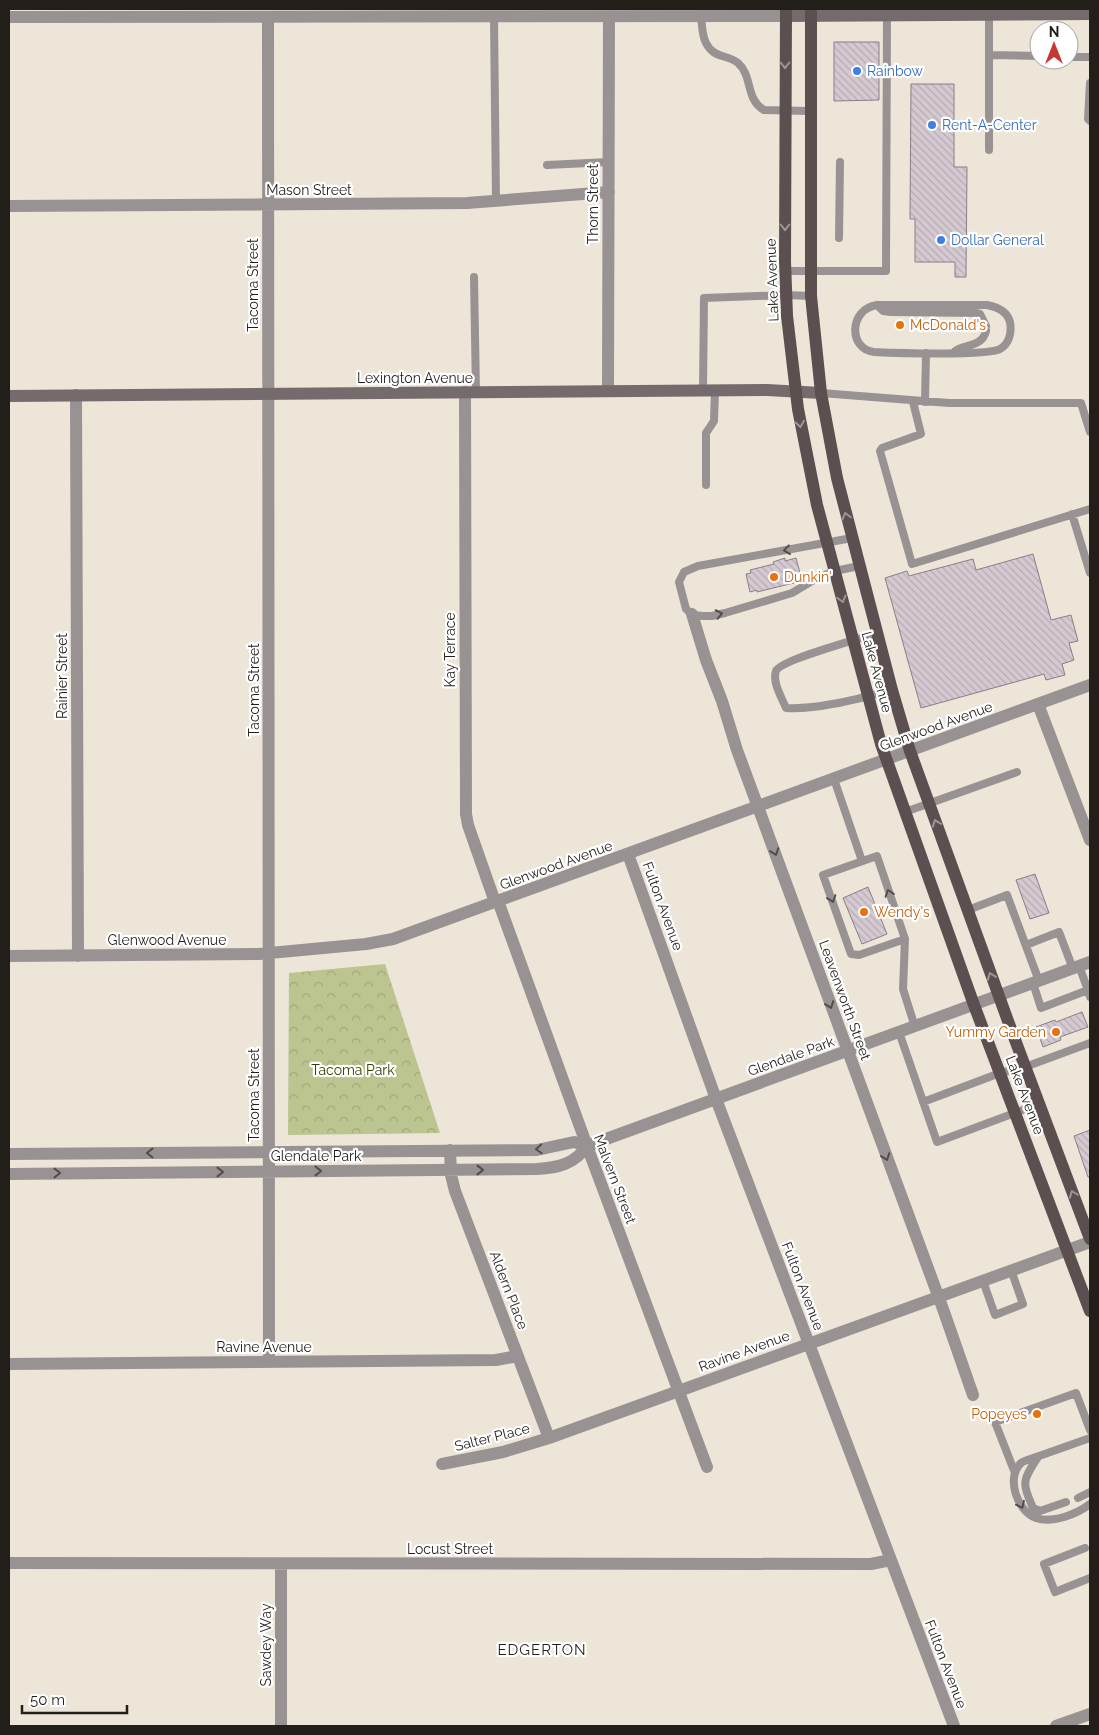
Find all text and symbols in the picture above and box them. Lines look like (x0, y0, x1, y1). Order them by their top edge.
north arrow (1029, 20, 1079, 70)
text: N (1049, 24, 1059, 40)
one-way arrow (780, 61, 790, 69)
place label: Rainbow (867, 63, 924, 79)
marker: Rainbow (851, 65, 863, 77)
place label: Rent-A-Center (942, 117, 1037, 133)
marker: Rent-A-Center (926, 119, 938, 131)
street label: Thorn Street (585, 163, 601, 244)
street label: Mason Street (266, 182, 352, 198)
one-way arrow (780, 224, 790, 231)
place label: Dollar General (951, 232, 1044, 248)
marker: Dollar General (935, 234, 947, 246)
street label: Tacoma Street (245, 238, 261, 332)
street label: Lake Avenue (763, 238, 781, 322)
place label: McDonald's (910, 317, 986, 333)
marker: McDonald's (894, 319, 906, 331)
street label: Lexington Avenue (357, 370, 473, 386)
one-way arrow (795, 419, 805, 428)
one-way arrow (841, 512, 852, 521)
one-way arrow (782, 544, 790, 555)
place label: Dunkin' (784, 569, 832, 585)
marker: Dunkin' (768, 571, 780, 583)
one-way arrow (836, 594, 847, 603)
one-way arrow (714, 609, 723, 620)
street label: Kay Terrace (442, 612, 458, 688)
street label: Lake Avenue (858, 630, 896, 714)
street label: Rainier Street (54, 633, 70, 719)
street label: Tacoma Street (246, 643, 262, 737)
street label: Glenwood Avenue (877, 698, 995, 754)
one-way arrow (932, 819, 942, 828)
street label: Glenwood Avenue (497, 837, 615, 893)
one-way arrow (769, 847, 779, 856)
street label: Fulton Avenue (640, 859, 686, 953)
one-way arrow (885, 889, 895, 898)
one-way arrow (826, 894, 836, 902)
place label: Wendy's (874, 904, 930, 920)
marker: Wendy's (858, 906, 870, 918)
street label: Glenwood Avenue (108, 932, 226, 948)
street label: Leavenworth Street (816, 938, 874, 1063)
one-way arrow (987, 972, 997, 981)
one-way arrow (824, 1000, 834, 1009)
place label: Yummy Garden (946, 1024, 1046, 1040)
marker: Yummy Garden (1050, 1026, 1062, 1038)
street label: Glendale Park (746, 1033, 837, 1079)
street label: Tacoma Street (246, 1048, 262, 1142)
street label: Lake Avenue (1003, 1053, 1047, 1137)
park label: Tacoma Park (311, 1062, 395, 1078)
street label: Malvern Street (591, 1132, 639, 1226)
one-way arrow (535, 1144, 543, 1155)
one-way arrow (146, 1148, 154, 1158)
street label: Glendale Park (271, 1148, 362, 1164)
one-way arrow (881, 1153, 891, 1161)
one-way arrow (477, 1165, 485, 1175)
one-way arrow (314, 1166, 322, 1176)
one-way arrow (216, 1167, 224, 1177)
one-way arrow (54, 1168, 62, 1178)
one-way arrow (1069, 1190, 1079, 1198)
street label: Fulton Avenue (779, 1240, 827, 1332)
street label: Aldern Place (487, 1248, 531, 1332)
street label: Ravine Avenue (696, 1327, 792, 1375)
street label: Ravine Avenue (216, 1339, 312, 1355)
place label: Popeyes (971, 1406, 1027, 1422)
marker: Popeyes (1031, 1408, 1043, 1420)
street label: Salter Place (453, 1420, 531, 1454)
one-way arrow (1015, 1499, 1025, 1508)
street label: Locust Street (407, 1541, 493, 1557)
street label: Sawdey Way (258, 1603, 274, 1686)
street label: Fulton Avenue (922, 1618, 970, 1710)
district label: EDGERTON (497, 1641, 587, 1659)
scale bar (22, 1682, 128, 1714)
text: 50 m (30, 1691, 65, 1709)

